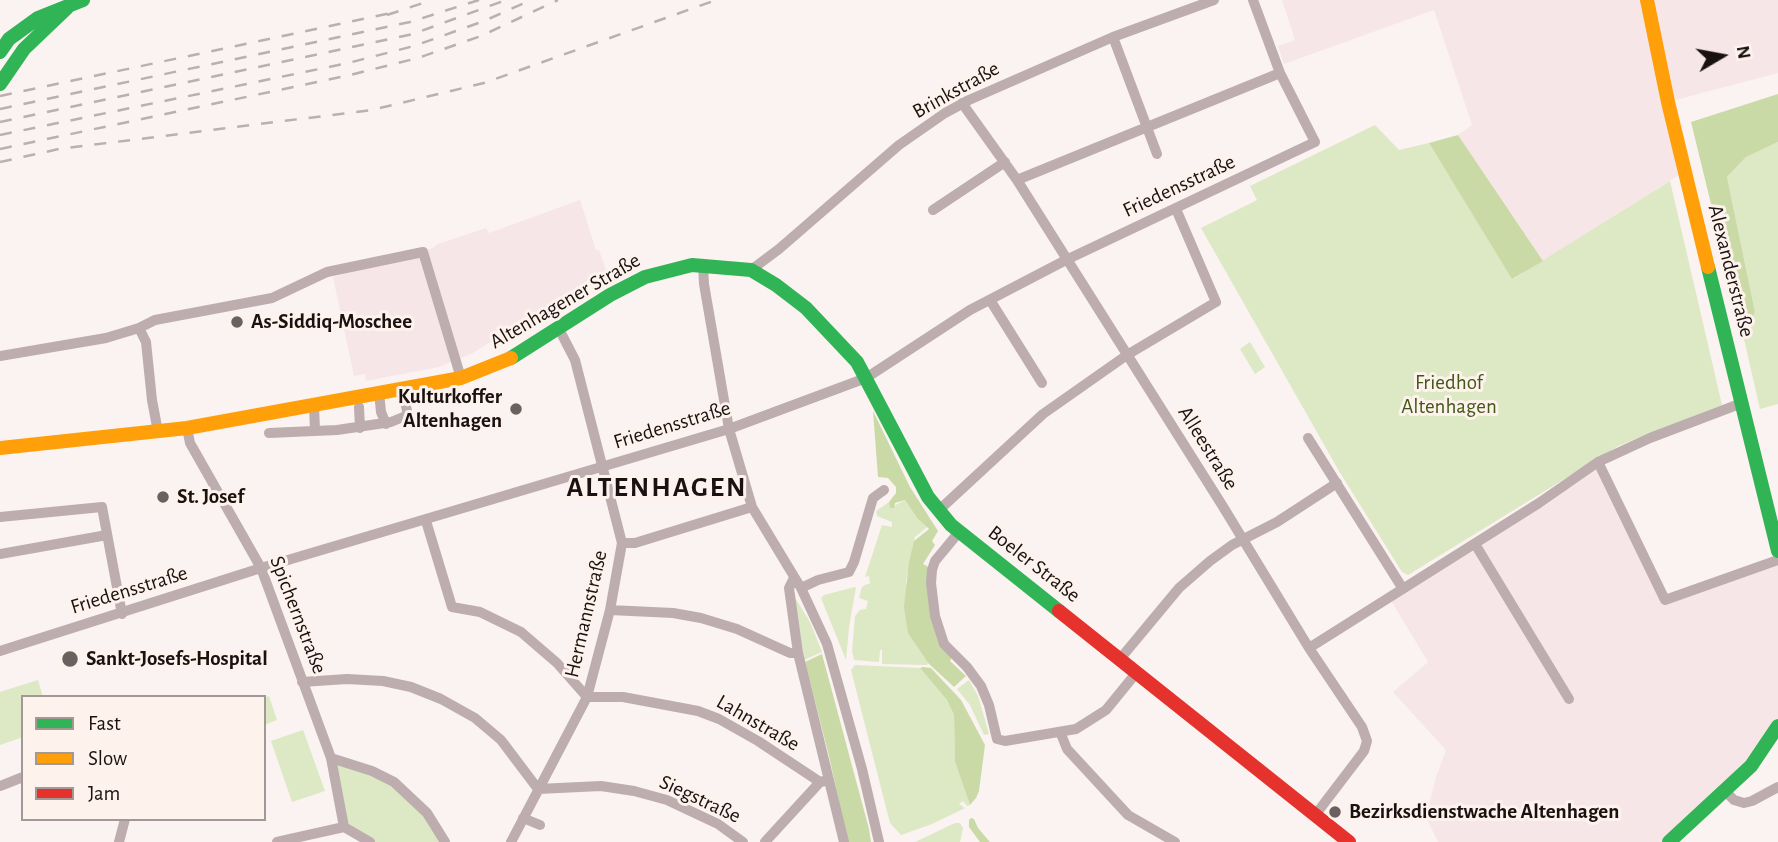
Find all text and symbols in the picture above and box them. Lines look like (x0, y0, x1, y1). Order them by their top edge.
north arrow (1687, 21, 1757, 91)
text: N (1733, 44, 1754, 60)
street label: Brinkstraße (908, 56, 1004, 124)
street label: Friedensstraße (1119, 149, 1239, 223)
street label: Alexanderstraße (1702, 202, 1760, 340)
street label: Altenhagener Straße (485, 248, 645, 354)
place label: As-Siddiq-Moschee (251, 309, 412, 335)
marker: As-Siddiq-Moschee (229, 314, 245, 330)
park label: Friedhof Altenhagen (1401, 370, 1497, 420)
place label: Kulturkoffer Altenhagen (398, 384, 502, 434)
street label: Friedensstraße (610, 395, 734, 455)
marker: Kulturkoffer Altenhagen (508, 401, 524, 417)
street label: Alleestraße (1172, 401, 1244, 495)
district label: ALTENHAGEN (568, 471, 746, 505)
place label: St. Josef (177, 484, 244, 510)
marker: St. Josef (155, 489, 171, 505)
street label: Boeler Straße (983, 520, 1085, 608)
street label: Hermannstraße (559, 548, 613, 680)
street label: Spichernstraße (264, 553, 332, 677)
street label: Friedensstraße (67, 560, 191, 620)
place label: Sankt-Josefs-Hospital (86, 646, 268, 672)
marker: Sankt-Josefs-Hospital (60, 649, 80, 669)
street label: Lahnstraße (712, 689, 804, 757)
legend (21, 695, 266, 821)
text: Fast (88, 713, 121, 734)
text: Slow (88, 748, 127, 769)
street label: Siegstraße (655, 769, 745, 829)
text: Jam (88, 783, 120, 804)
place label: Bezirksdienstwache Altenhagen (1349, 799, 1619, 825)
marker: Bezirksdienstwache Altenhagen (1327, 804, 1343, 820)

